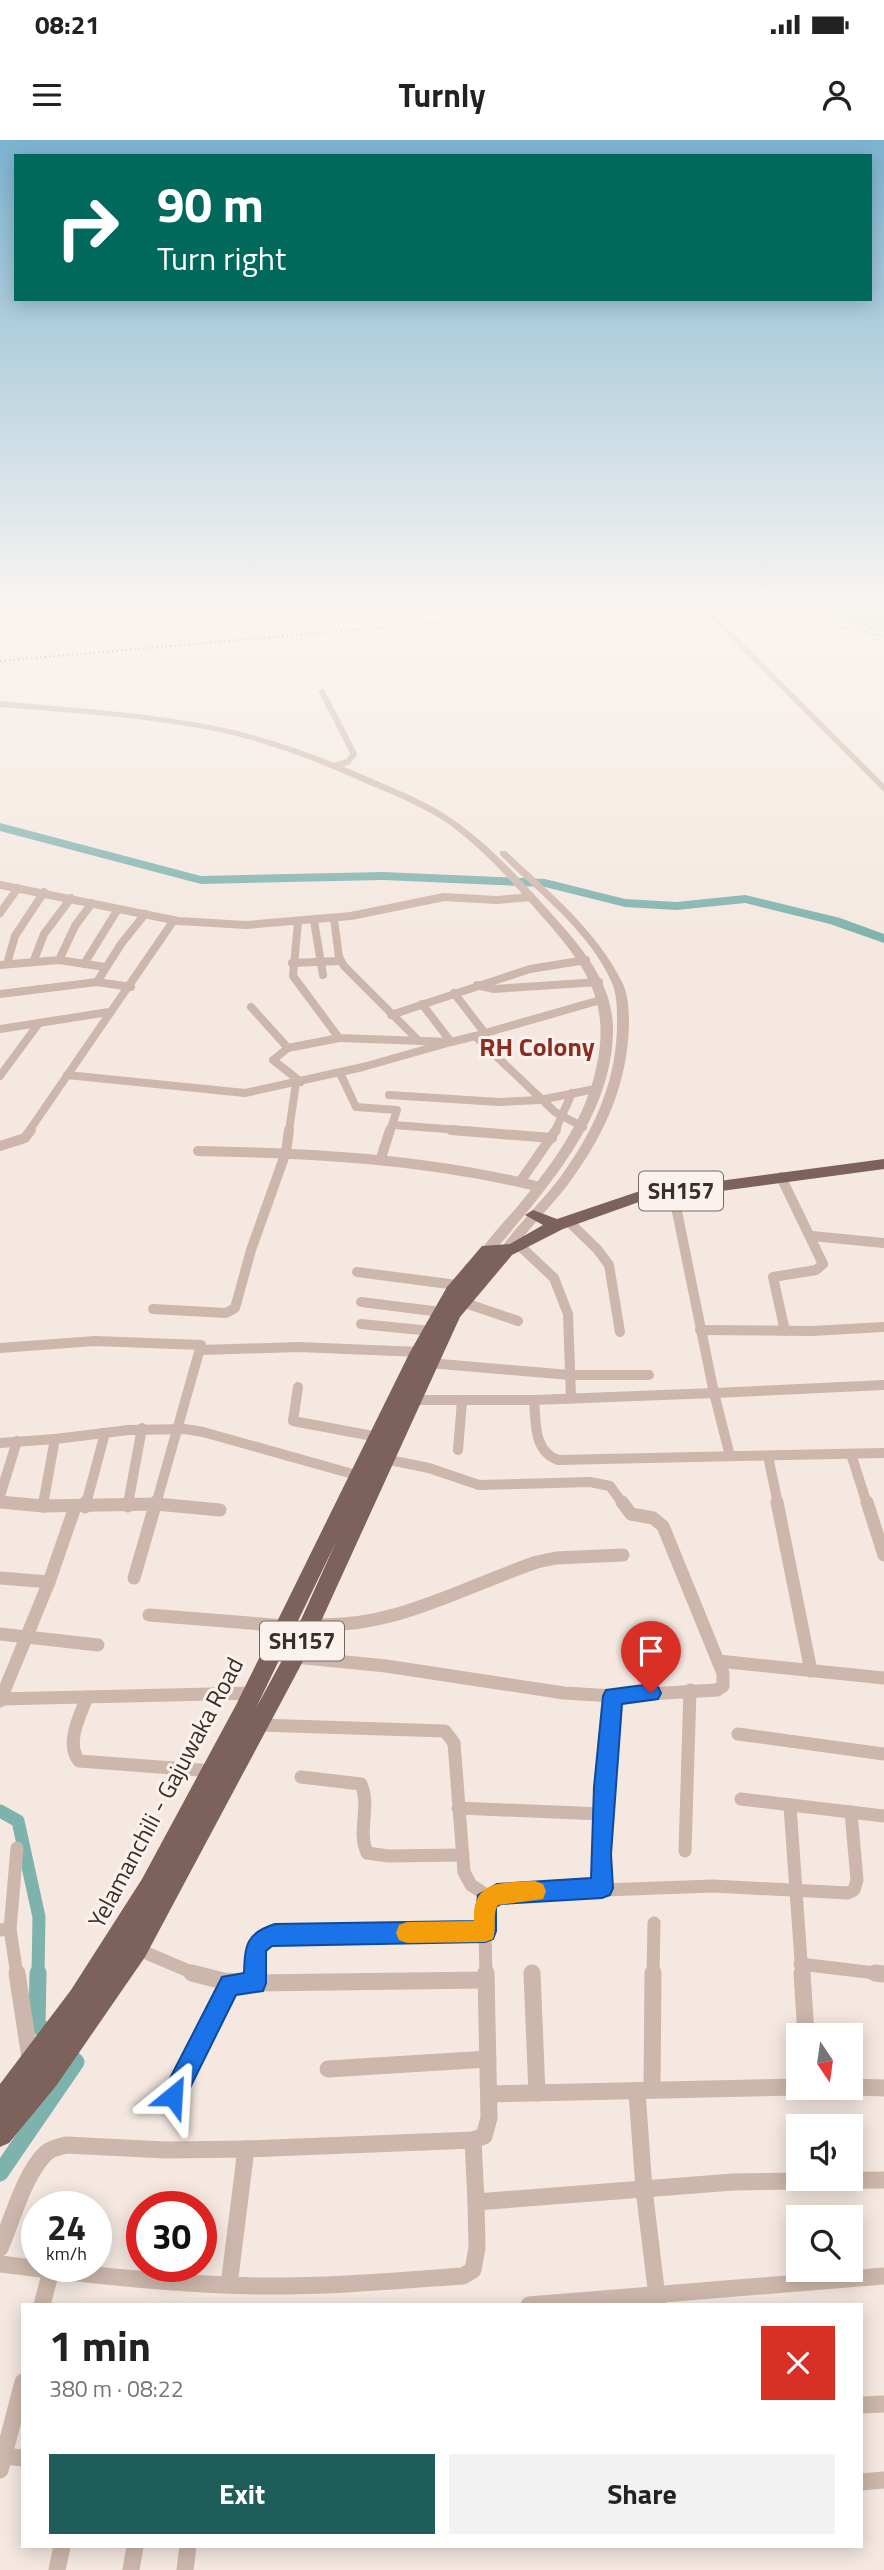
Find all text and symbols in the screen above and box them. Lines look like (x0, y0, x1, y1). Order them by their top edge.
text: 08:21 (35, 5, 100, 44)
text: Turnly (398, 71, 486, 119)
icon: menu (28, 76, 66, 114)
icon: person (818, 76, 856, 114)
text: 90 m (157, 166, 264, 241)
icon: right (42, 182, 133, 273)
text: Turn right (157, 234, 286, 282)
district label: RH Colony (479, 1027, 595, 1066)
road number: SH157 (639, 1172, 723, 1210)
pin (621, 1621, 681, 1693)
road number: SH157 (260, 1622, 344, 1660)
icon: arrive (632, 1632, 670, 1670)
street label: Yelamanchili - Gajuwaka Road (78, 1651, 252, 1934)
north arrow (786, 2023, 863, 2100)
map controls (786, 2023, 863, 2282)
position arrow (136, 2059, 210, 2133)
button: sound (786, 2114, 863, 2191)
speed limit sign: 30 (126, 2191, 217, 2282)
text: 24 (47, 2200, 86, 2254)
button: search (786, 2205, 863, 2282)
text: km/h (46, 2240, 87, 2267)
text: 1 min (49, 2313, 151, 2377)
button: close (761, 2326, 835, 2400)
text: 380 m · 08:22 (49, 2371, 184, 2406)
button: Exit (49, 2454, 435, 2534)
button: Share (449, 2454, 835, 2534)

